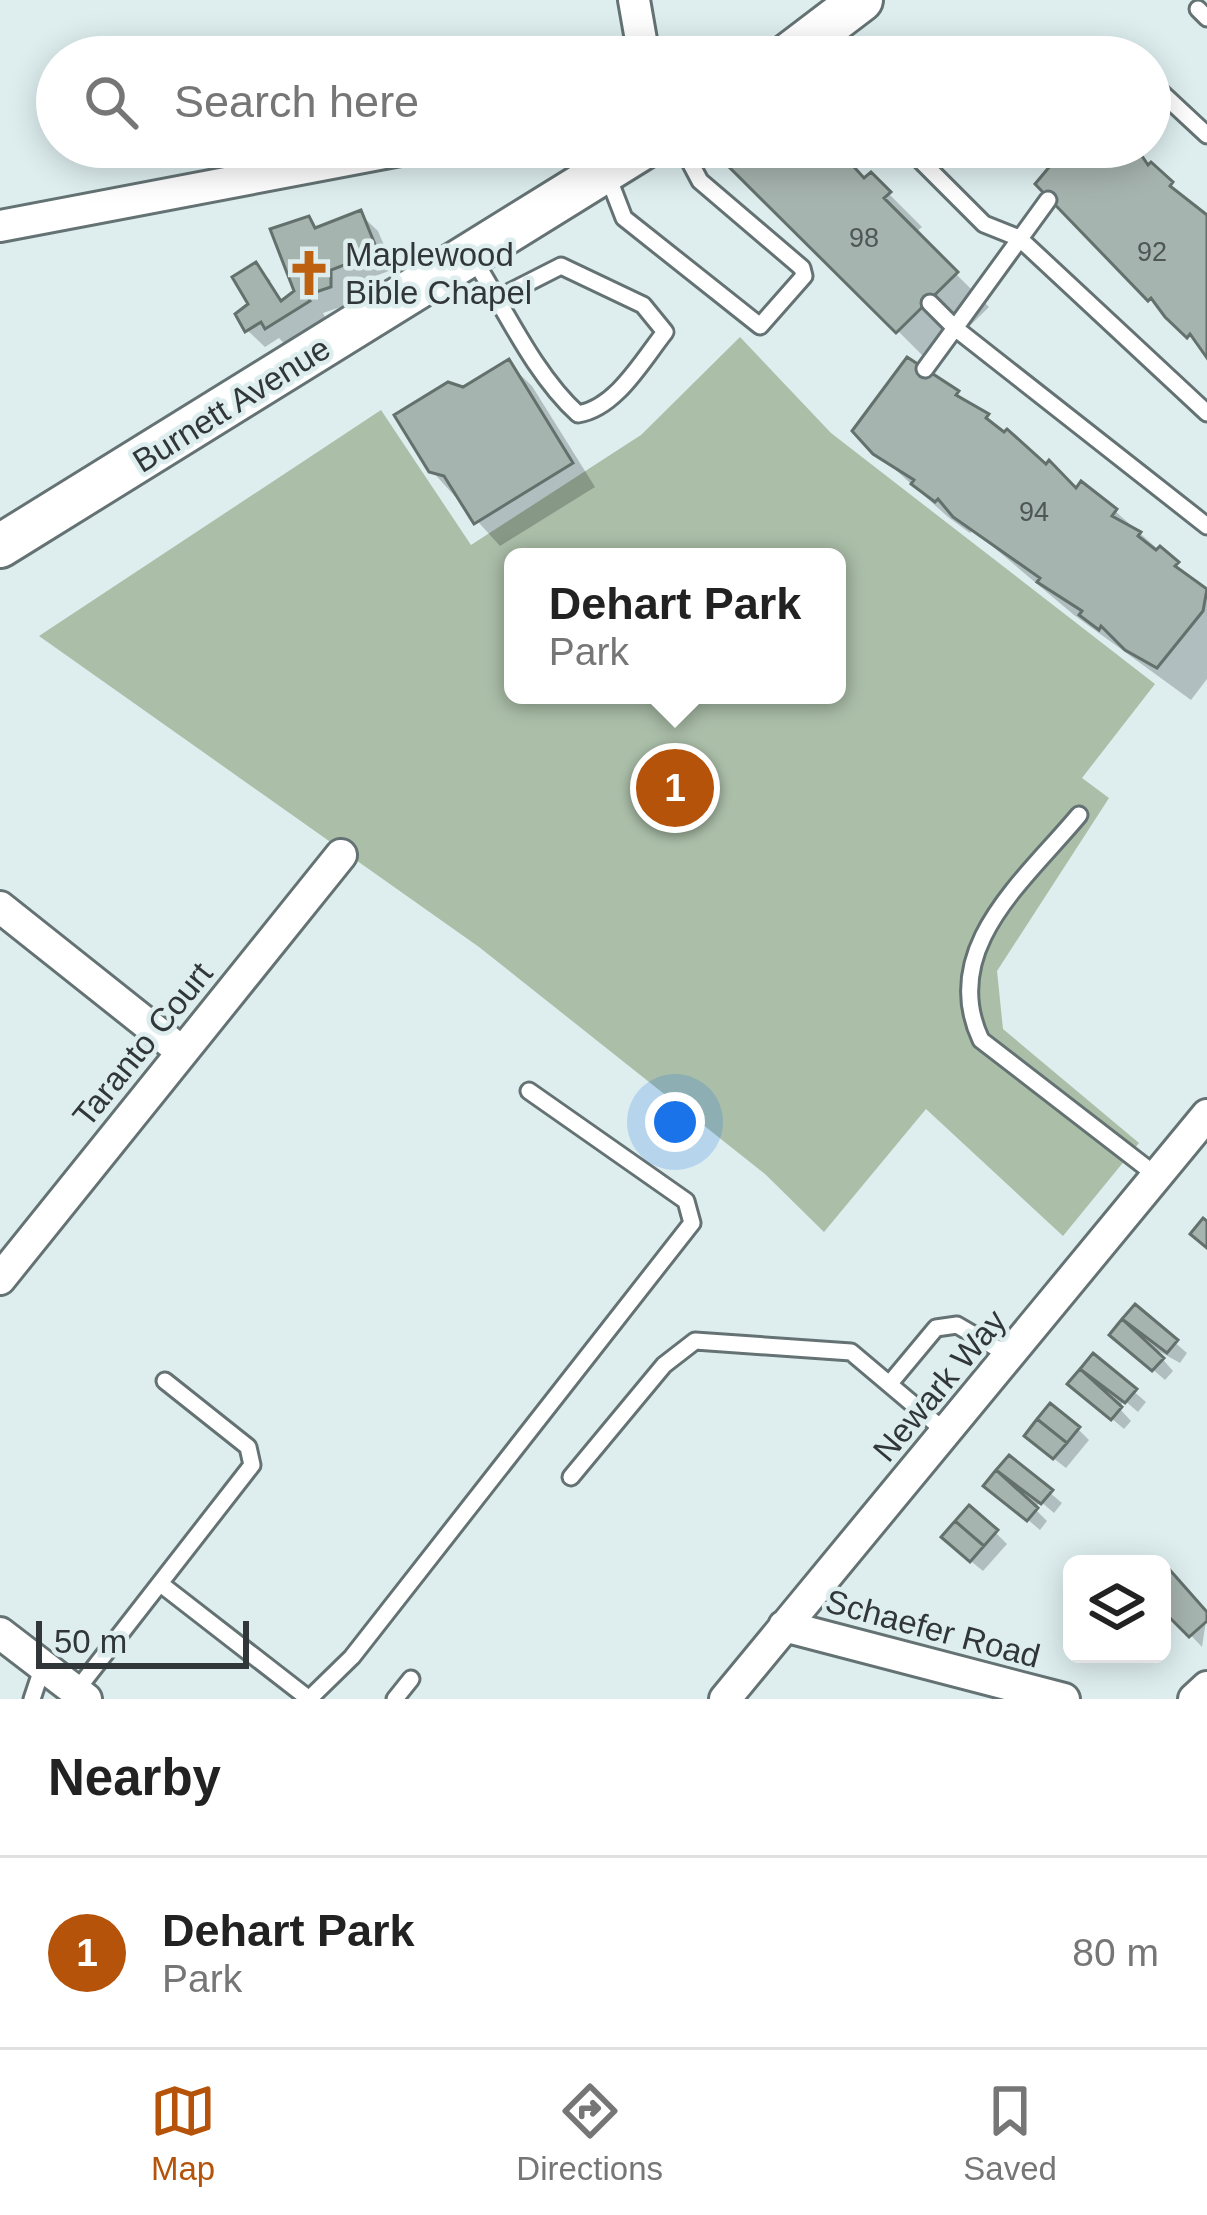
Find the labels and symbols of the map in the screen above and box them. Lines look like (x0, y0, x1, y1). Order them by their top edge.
house number: 98 (849, 223, 879, 253)
place label: Maplewood Bible Chapel (345, 236, 532, 311)
house number: 92 (1137, 237, 1167, 267)
church icon: Maplewood Bible Chapel (284, 248, 334, 298)
street label: Burnett Avenue (126, 329, 337, 480)
house number: 94 (1019, 497, 1049, 527)
pin: 1 (636, 743, 714, 833)
street label: Taranto Court (65, 955, 220, 1134)
your location (645, 1092, 705, 1152)
street label: Newark Way (865, 1302, 1014, 1468)
street label: Schaefer Road (822, 1582, 1044, 1675)
scale bar (36, 1615, 249, 1668)

